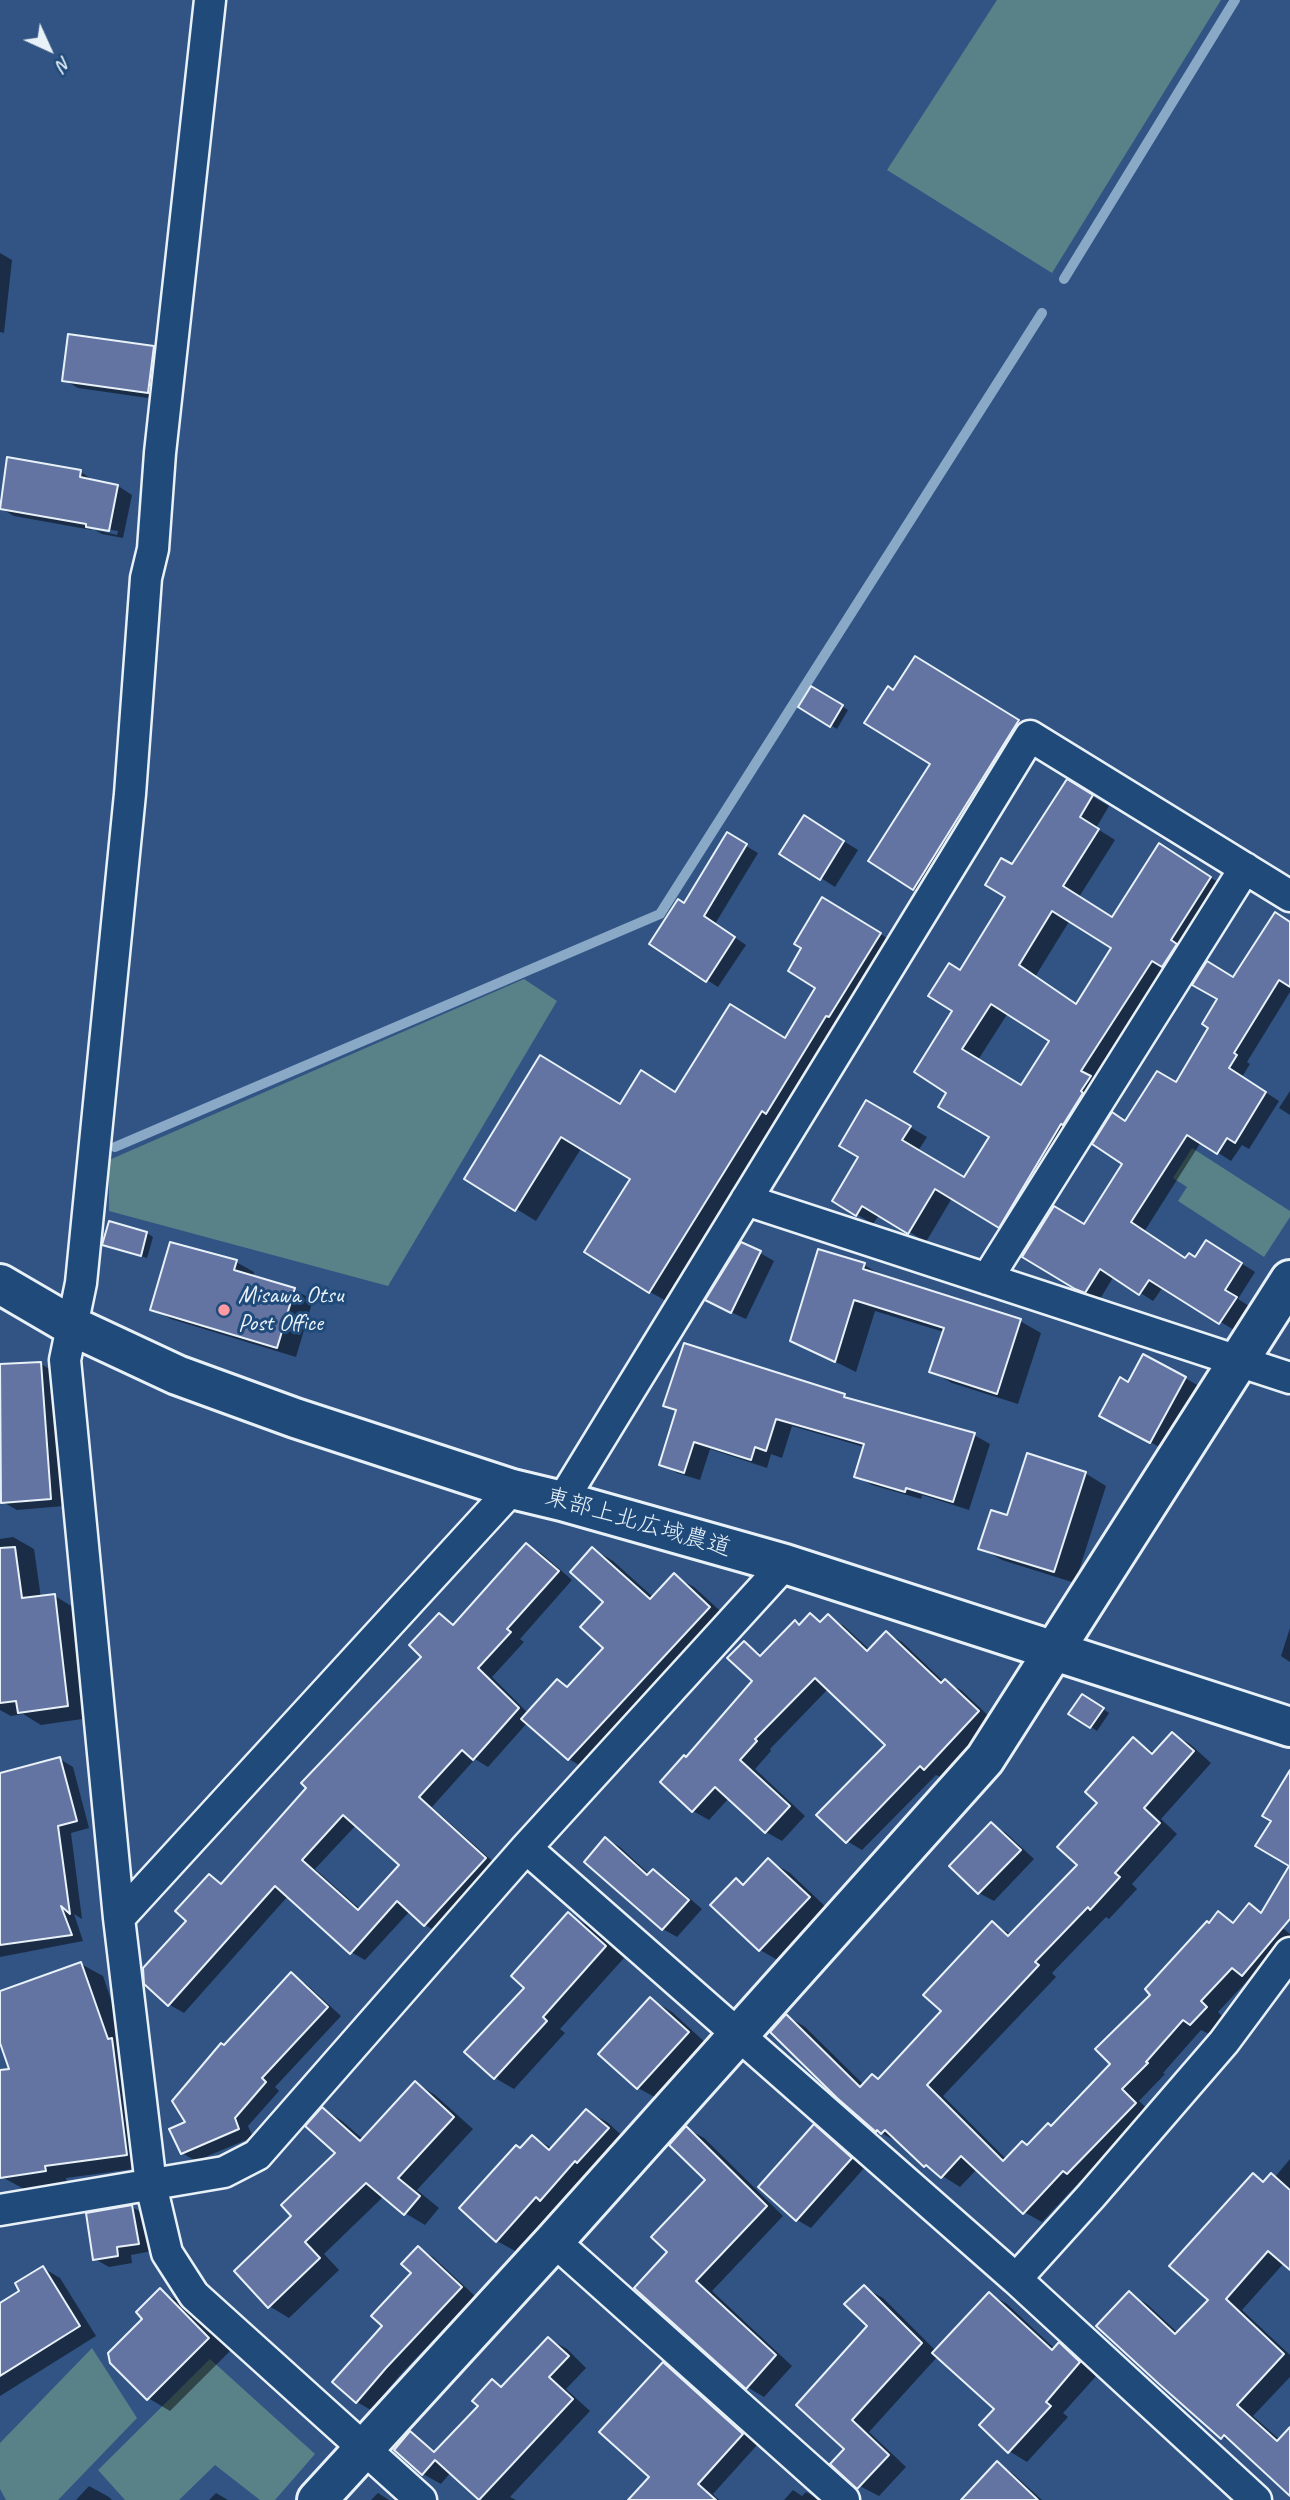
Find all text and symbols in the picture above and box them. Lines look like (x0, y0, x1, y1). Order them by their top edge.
north arrow (14, 14, 84, 84)
text: N (51, 51, 76, 76)
place label: Misawa Otsu Post Office (238, 1282, 343, 1338)
marker: Misawa Otsu Post Office (216, 1302, 232, 1318)
street label: 東部上北広域農道 (542, 1483, 734, 1563)

